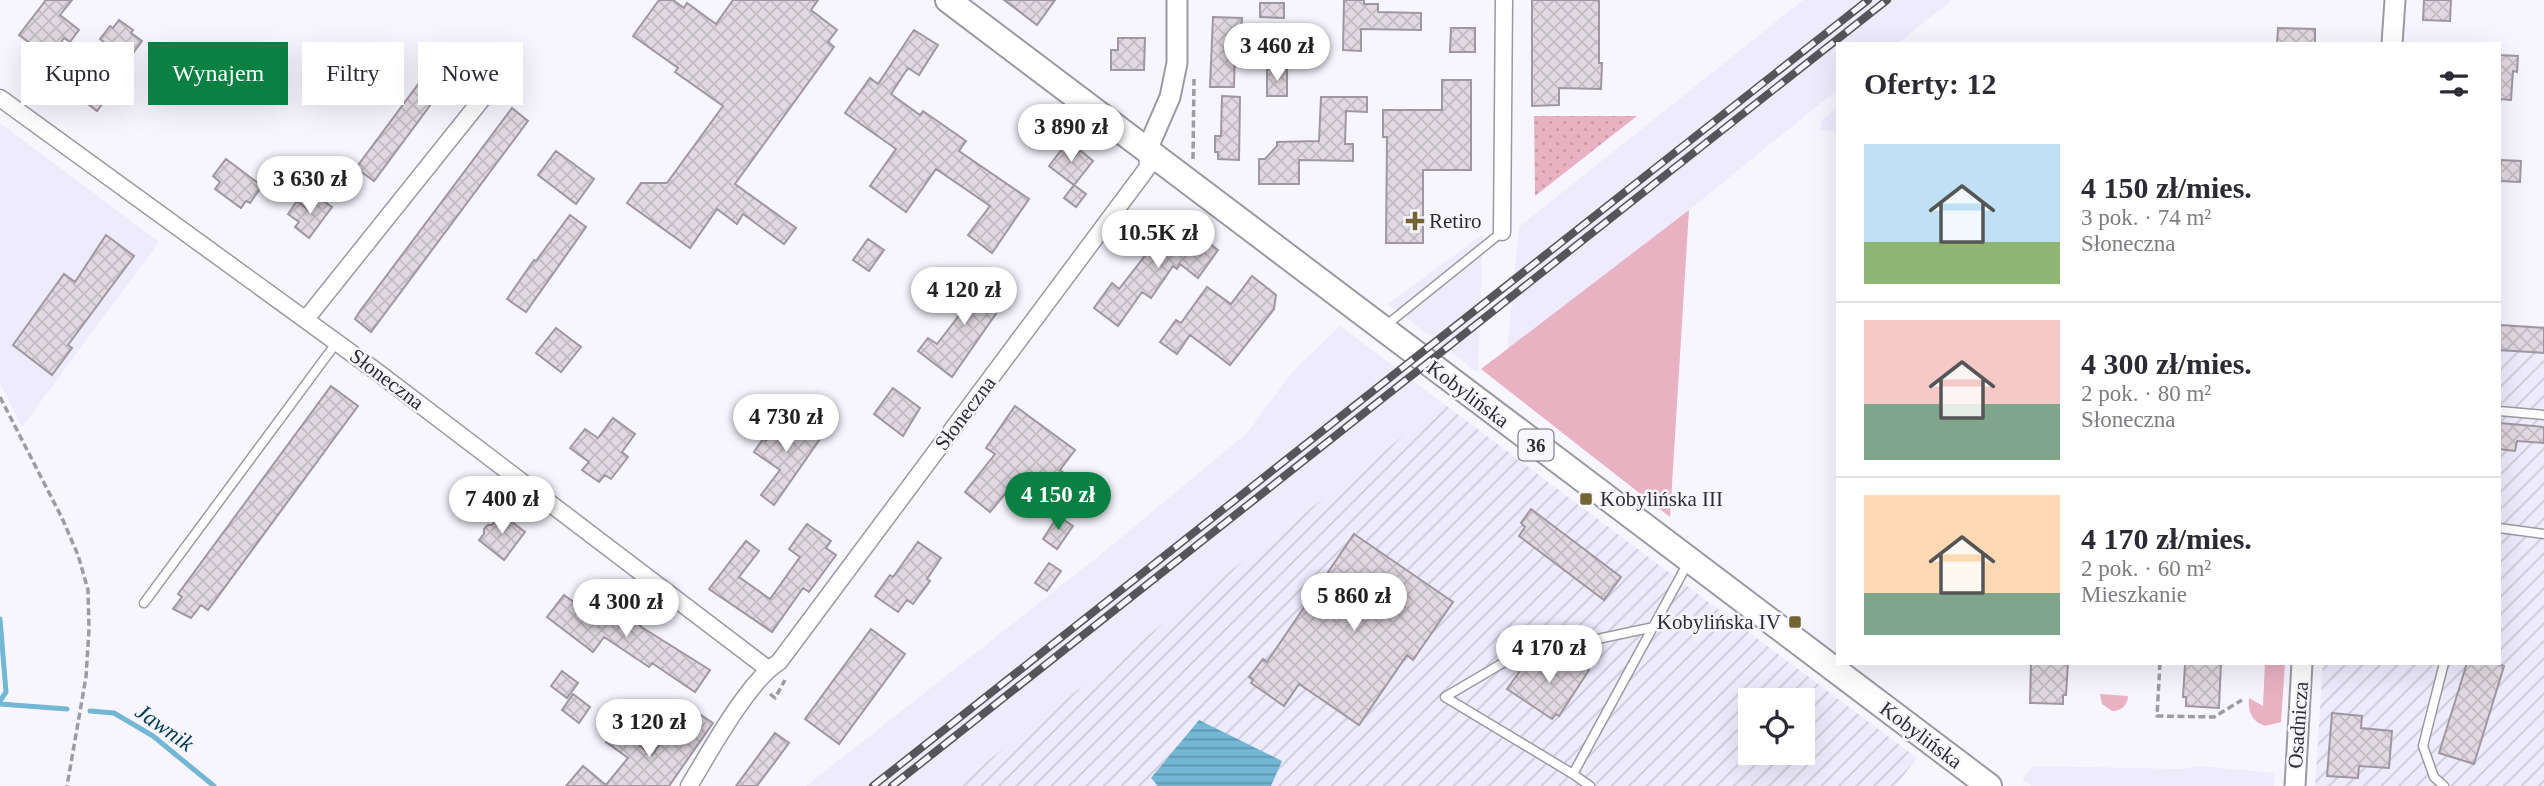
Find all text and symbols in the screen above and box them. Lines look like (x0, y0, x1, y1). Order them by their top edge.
pin: 3 460 zł (1205, 24, 1349, 83)
text: 3 460 zł (1240, 33, 1314, 58)
chip: Kupno (21, 42, 134, 105)
chip: Wynajem (148, 42, 288, 105)
chip: Filtry (302, 42, 404, 105)
chip: Nowe (418, 42, 523, 105)
icon: filters (2435, 65, 2473, 103)
text: Oferty: 12 (1864, 67, 1996, 100)
pin: 3 890 zł (999, 104, 1143, 164)
text: 3 890 zł (1034, 114, 1108, 139)
pin: 3 630 zł (238, 156, 382, 216)
text: 3 630 zł (273, 166, 347, 191)
text: 4 150 zł/mies. (2081, 171, 2252, 204)
icon: home (1920, 172, 2004, 256)
text: 3 pok. · 74 m² (2081, 205, 2211, 230)
place label: Retiro (1429, 209, 1482, 233)
pin: 10.5K zł (1086, 210, 1230, 270)
marker: Retiro (1407, 213, 1423, 229)
text: 10.5K zł (1118, 220, 1198, 245)
text: Słoneczna (2081, 231, 2176, 256)
pin: 4 120 zł (892, 268, 1036, 327)
text: 4 120 zł (927, 277, 1001, 302)
street label: Słoneczna (345, 343, 429, 415)
text: 4 300 zł/mies. (2081, 347, 2252, 380)
icon: home (1920, 348, 2004, 432)
street label: Kobylińska (1422, 355, 1514, 433)
street label: Słoneczna (929, 371, 1001, 455)
text: 2 pok. · 80 m² (2081, 381, 2211, 406)
pin: 4 730 zł (714, 394, 858, 454)
text: 4 730 zł (749, 404, 823, 429)
text: Słoneczna (2081, 407, 2176, 432)
road number: 36 (1518, 430, 1554, 460)
pin: 4 150 zł (986, 472, 1130, 532)
pin: 7 400 zł (430, 476, 574, 536)
text: 4 150 zł (1021, 482, 1095, 507)
text: 7 400 zł (465, 486, 539, 511)
place label: Kobylińska III (1600, 487, 1723, 511)
marker: Kobylińska III (1578, 491, 1594, 507)
text: 4 170 zł/mies. (2081, 522, 2252, 555)
icon: home (1920, 523, 2004, 607)
text: 2 pok. · 60 m² (2081, 556, 2211, 581)
pin: 5 860 zł (1282, 574, 1426, 633)
pin: 4 300 zł (554, 580, 698, 639)
text: Mieszkanie (2081, 582, 2187, 607)
text: 5 860 zł (1317, 583, 1391, 608)
text: 4 300 zł (589, 589, 663, 614)
place label: Kobylińska IV (1657, 610, 1781, 634)
marker: Kobylińska IV (1787, 614, 1803, 630)
pin: 4 170 zł (1477, 626, 1621, 685)
text: 4 170 zł (1512, 635, 1586, 660)
street label: Osadnicza (2283, 680, 2313, 769)
map controls (1738, 688, 1815, 765)
button: locate (1738, 688, 1815, 765)
street label: Kobylińska (1875, 696, 1967, 774)
water label: Jawnik (131, 698, 199, 757)
pin: 3 120 zł (577, 700, 721, 759)
text: 3 120 zł (612, 709, 686, 734)

